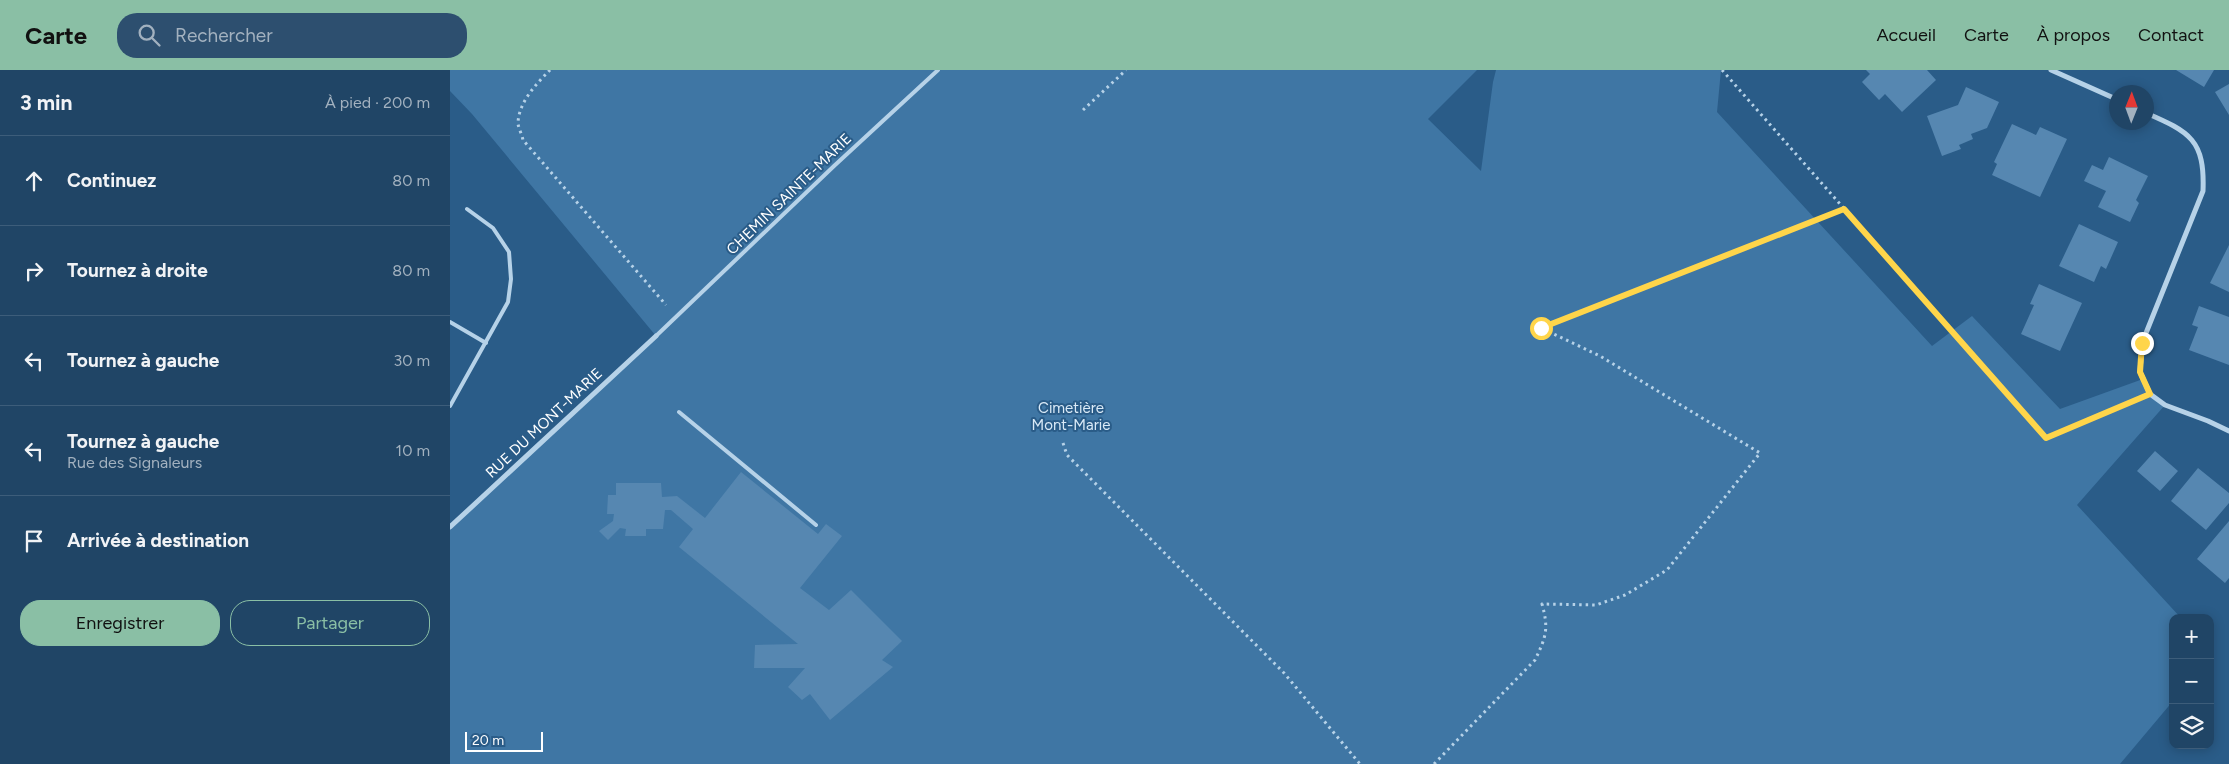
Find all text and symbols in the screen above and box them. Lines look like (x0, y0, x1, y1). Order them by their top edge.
search box (117, 13, 467, 58)
text: Carte (25, 21, 87, 50)
icon: search (135, 21, 163, 49)
text: Rechercher (175, 24, 273, 47)
text: Accueil (1876, 24, 1936, 46)
text: Carte (1964, 24, 2009, 46)
text: À propos (2037, 24, 2110, 46)
text: Contact (2138, 24, 2204, 46)
north arrow (2109, 85, 2154, 130)
text: 3 min (20, 90, 72, 115)
text: À pied · 200 m (325, 93, 430, 112)
street label: CHEMIN SAINTE-MARIE (723, 130, 855, 258)
icon: ahead (20, 167, 48, 195)
text: Continuez (67, 169, 156, 192)
text: 80 m (392, 171, 430, 190)
icon: right (20, 257, 48, 285)
text: Tournez à droite (67, 259, 208, 282)
text: 80 m (392, 261, 430, 280)
route start (1530, 317, 1553, 340)
route end (2131, 332, 2154, 355)
icon: left (20, 347, 48, 375)
text: Tournez à gauche (67, 349, 219, 372)
text: 30 m (393, 351, 430, 370)
street label: RUE DU MONT-MARIE (482, 364, 606, 482)
park label: Cimetière Mont-Marie (1032, 399, 1110, 434)
text: Tournez à gauche (67, 430, 219, 453)
icon: left (20, 437, 48, 465)
text: 10 m (396, 441, 430, 460)
text: Rue des Signaleurs (67, 453, 202, 472)
icon: arrive (20, 527, 48, 555)
text: Arrivée à destination (67, 529, 249, 552)
button: Enregistrer (20, 600, 220, 646)
button: Partager (230, 600, 430, 646)
map controls (2169, 614, 2214, 749)
button: + (2169, 614, 2214, 659)
button: − (2169, 659, 2214, 704)
button: layers (2169, 704, 2214, 749)
scale bar (465, 729, 542, 752)
text: 20 m (472, 732, 504, 749)

